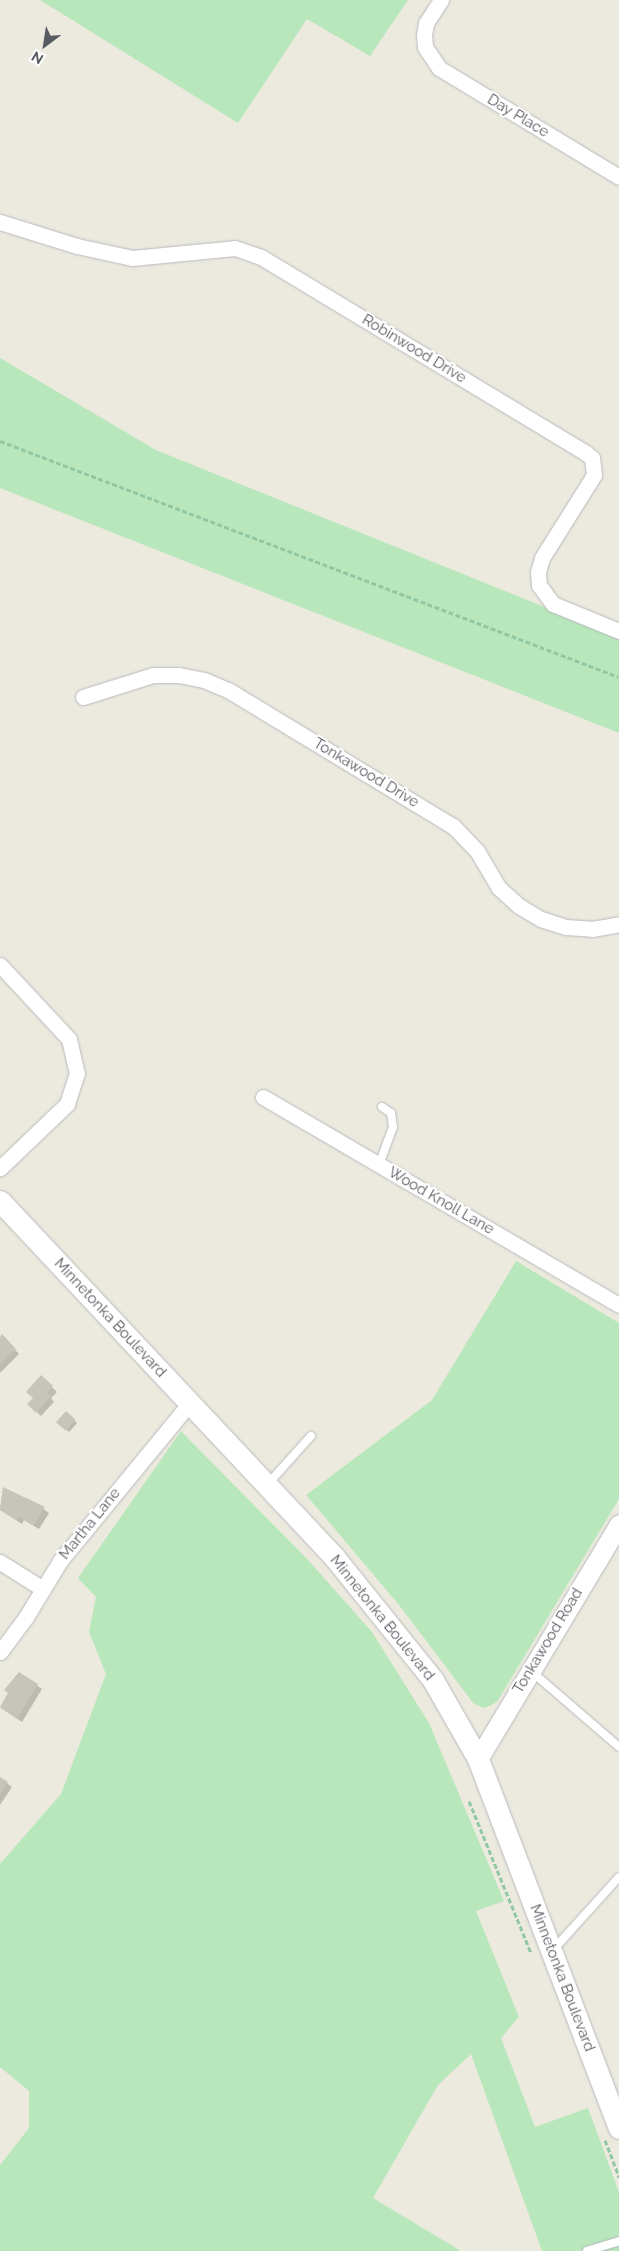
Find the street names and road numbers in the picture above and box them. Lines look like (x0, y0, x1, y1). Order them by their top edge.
street label: Day Place (484, 90, 552, 142)
street label: Robinwood Drive (359, 311, 469, 387)
street label: Tonkawood Drive (310, 734, 422, 812)
street label: Wood Knoll Lane (385, 1163, 497, 1239)
street label: Minnetonka Boulevard (50, 1255, 170, 1381)
street label: Martha Lane (56, 1485, 124, 1563)
street label: Minnetonka Boulevard (326, 1552, 438, 1684)
street label: Tonkawood Road (509, 1585, 587, 1697)
street label: Minnetonka Boulevard (526, 1902, 598, 2054)

